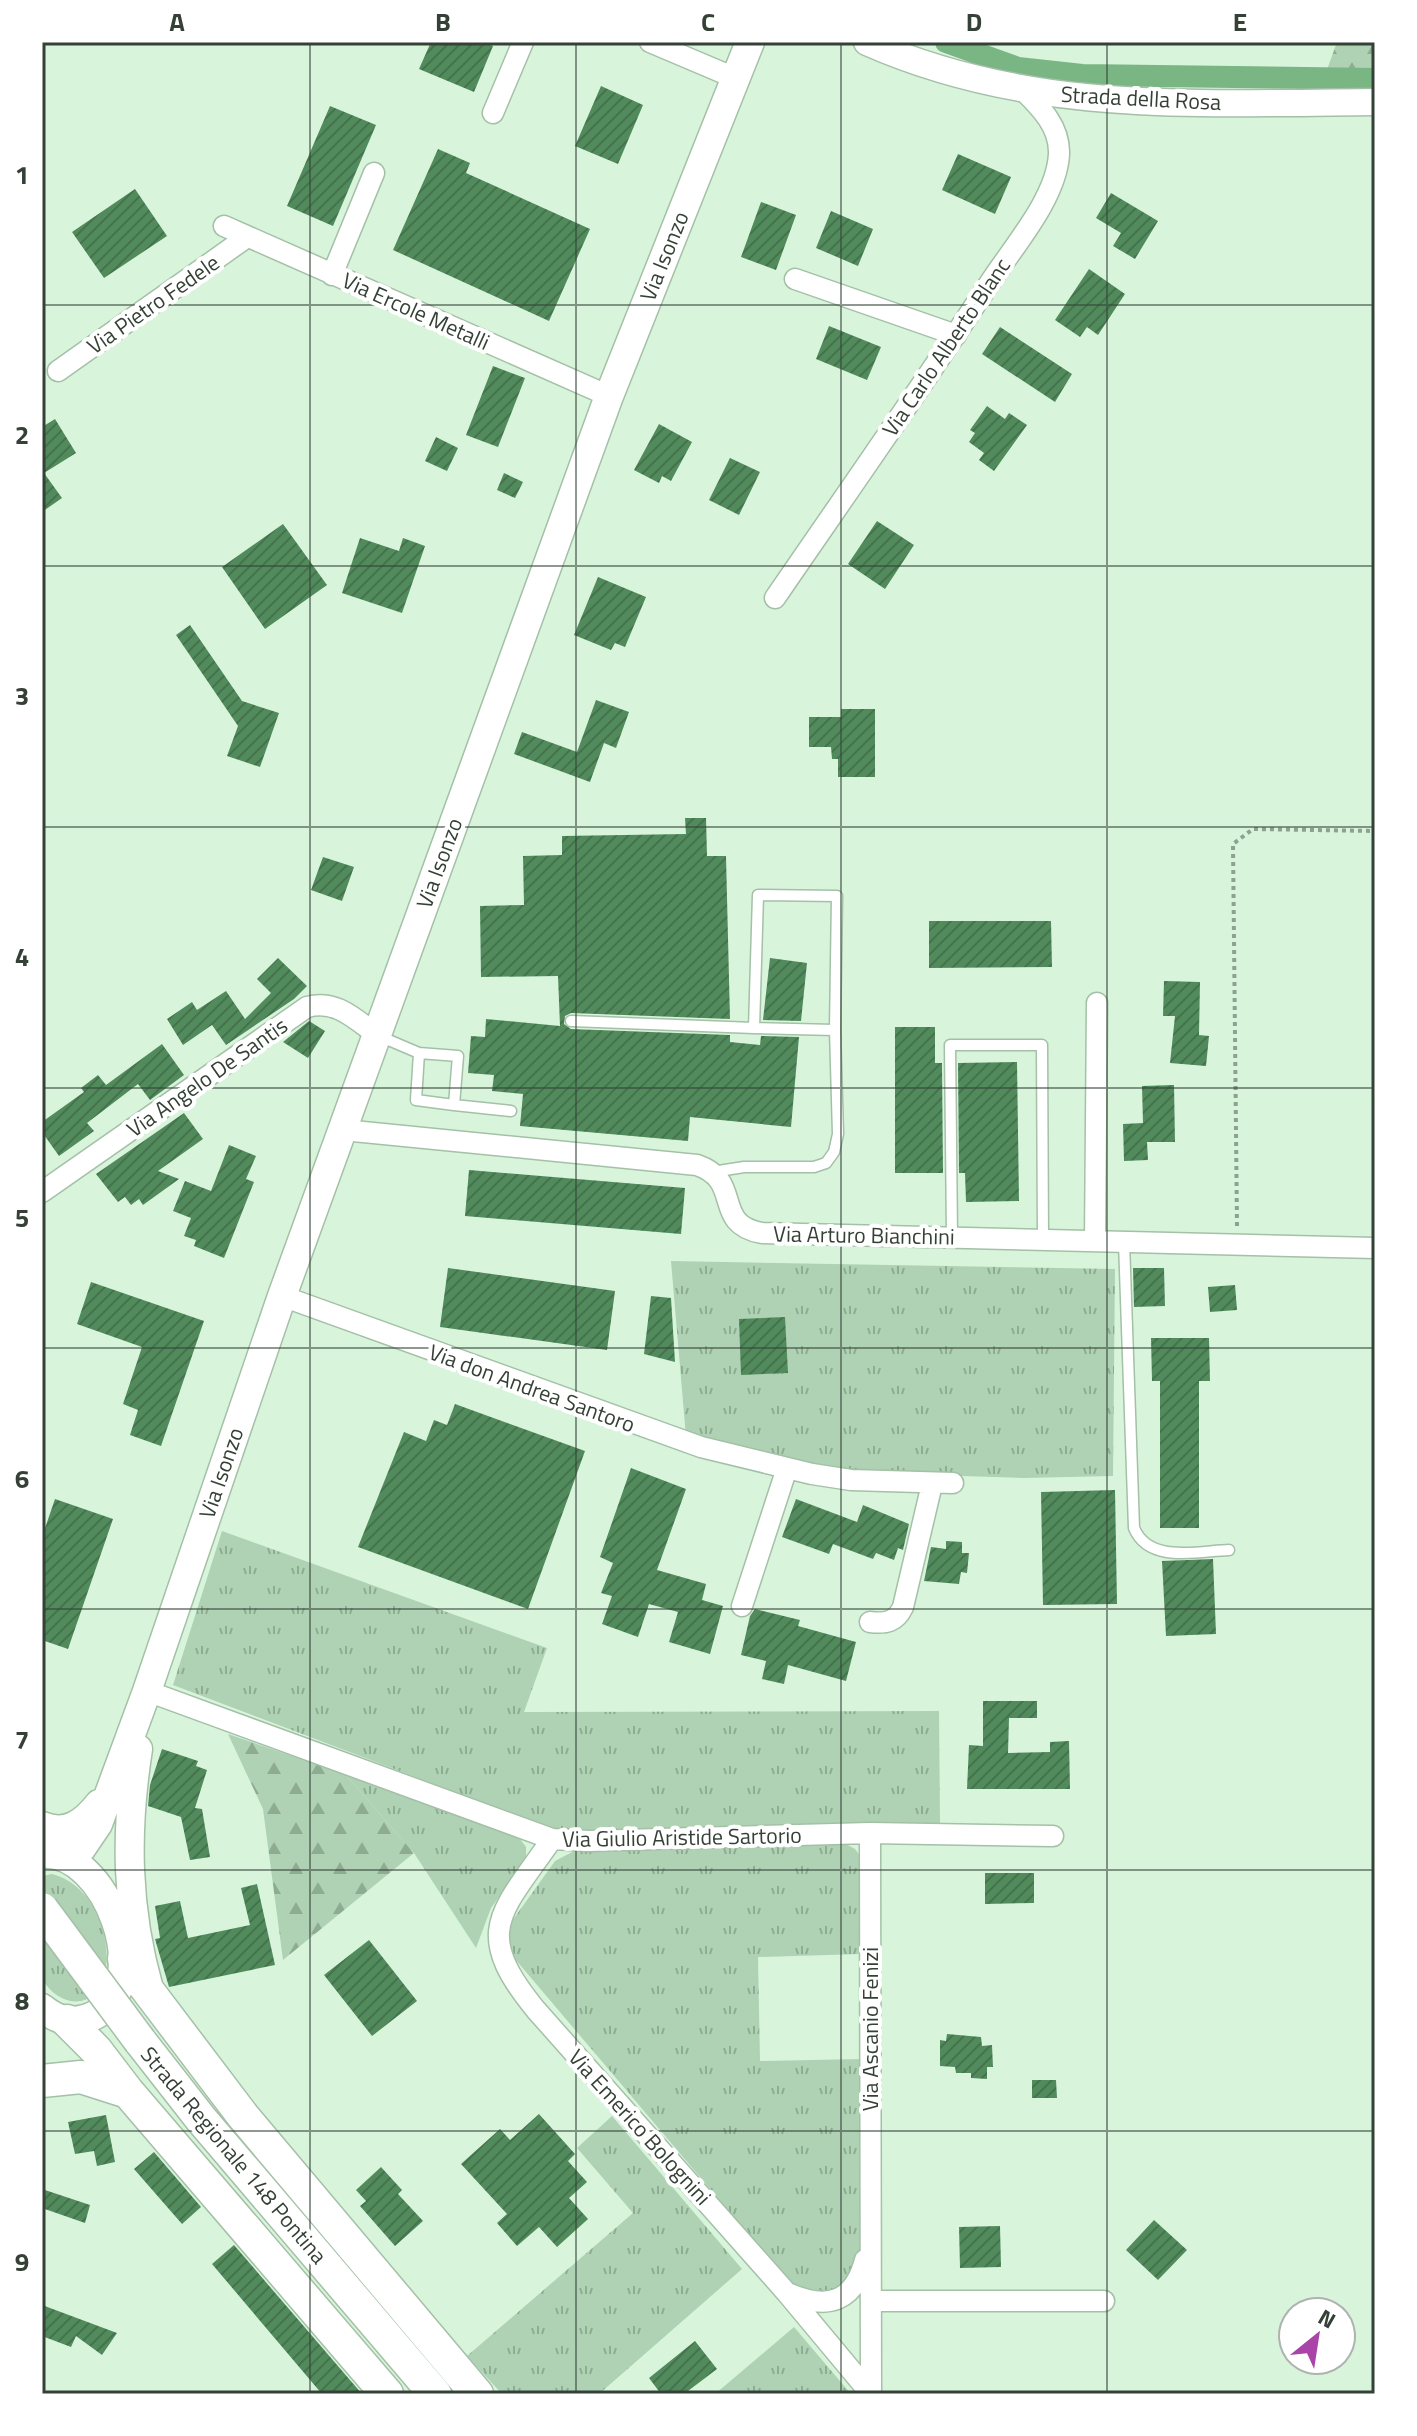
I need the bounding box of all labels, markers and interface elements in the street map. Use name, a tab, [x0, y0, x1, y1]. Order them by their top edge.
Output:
text: A	[169, 2, 185, 41]
text: B	[435, 2, 451, 41]
text: C	[701, 2, 715, 41]
text: D	[966, 2, 982, 41]
text: E	[1233, 2, 1247, 41]
street label: Strada della Rosa	[1060, 77, 1222, 119]
text: 1	[15, 155, 29, 194]
street label: Via Isonzo	[631, 206, 697, 306]
street label: Via Pietro Fedele	[80, 246, 226, 362]
street label: Via Carlo Alberto Blanc	[873, 251, 1019, 443]
street label: Via Ercole Metalli	[337, 263, 495, 359]
text: 2	[15, 415, 29, 454]
text: 3	[15, 676, 29, 715]
street label: Via Isonzo	[407, 813, 471, 913]
text: 4	[15, 937, 29, 976]
street label: Via Angelo De Santis	[119, 1009, 295, 1145]
text: 5	[15, 1198, 29, 1237]
street label: Via Arturo Bianchini	[773, 1216, 955, 1254]
street label: Via don Andrea Santoro	[424, 1335, 640, 1441]
street label: Via Isonzo	[190, 1423, 252, 1523]
text: 6	[15, 1459, 29, 1498]
text: 7	[15, 1720, 29, 1759]
street label: Via Giulio Aristide Sartorio	[562, 1818, 802, 1856]
street label: Via Ascanio Fenizi	[853, 1947, 887, 2111]
text: 8	[15, 1981, 29, 2020]
street label: Strada Regionale 148 Pontina	[133, 2039, 335, 2271]
street label: Via Emerico Bolognini	[560, 2041, 720, 2213]
text: 9	[15, 2242, 29, 2281]
north arrow	[1277, 2296, 1357, 2376]
text: N	[1312, 2300, 1342, 2337]

